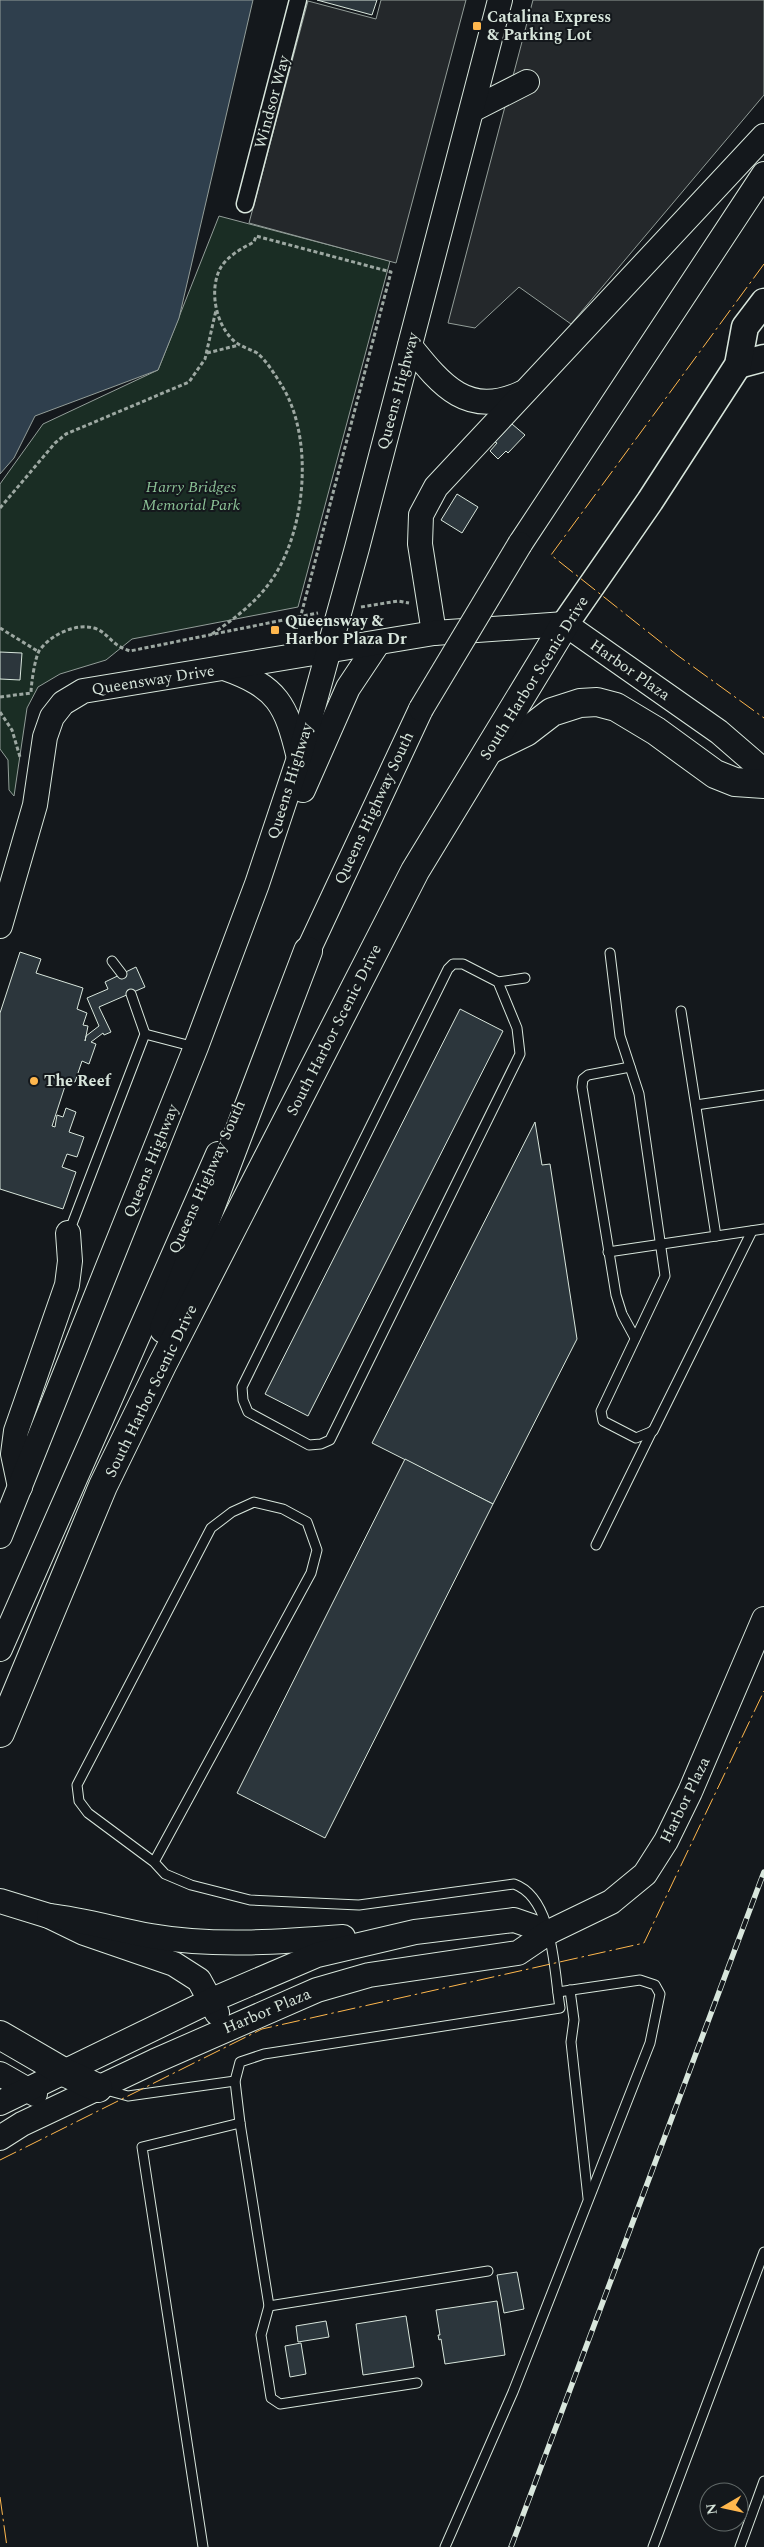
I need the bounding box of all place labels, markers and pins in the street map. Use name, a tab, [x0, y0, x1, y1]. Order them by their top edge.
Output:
place label: Catalina Express & Parking Lot	[487, 5, 611, 47]
marker: Catalina Express & Parking Lot	[471, 20, 483, 32]
place label: Queensway & Harbor Plaza Dr	[285, 609, 407, 651]
marker: Queensway & Harbor Plaza Dr	[269, 624, 281, 636]
place label: The Reef	[44, 1069, 112, 1093]
marker: The Reef	[28, 1075, 40, 1087]

